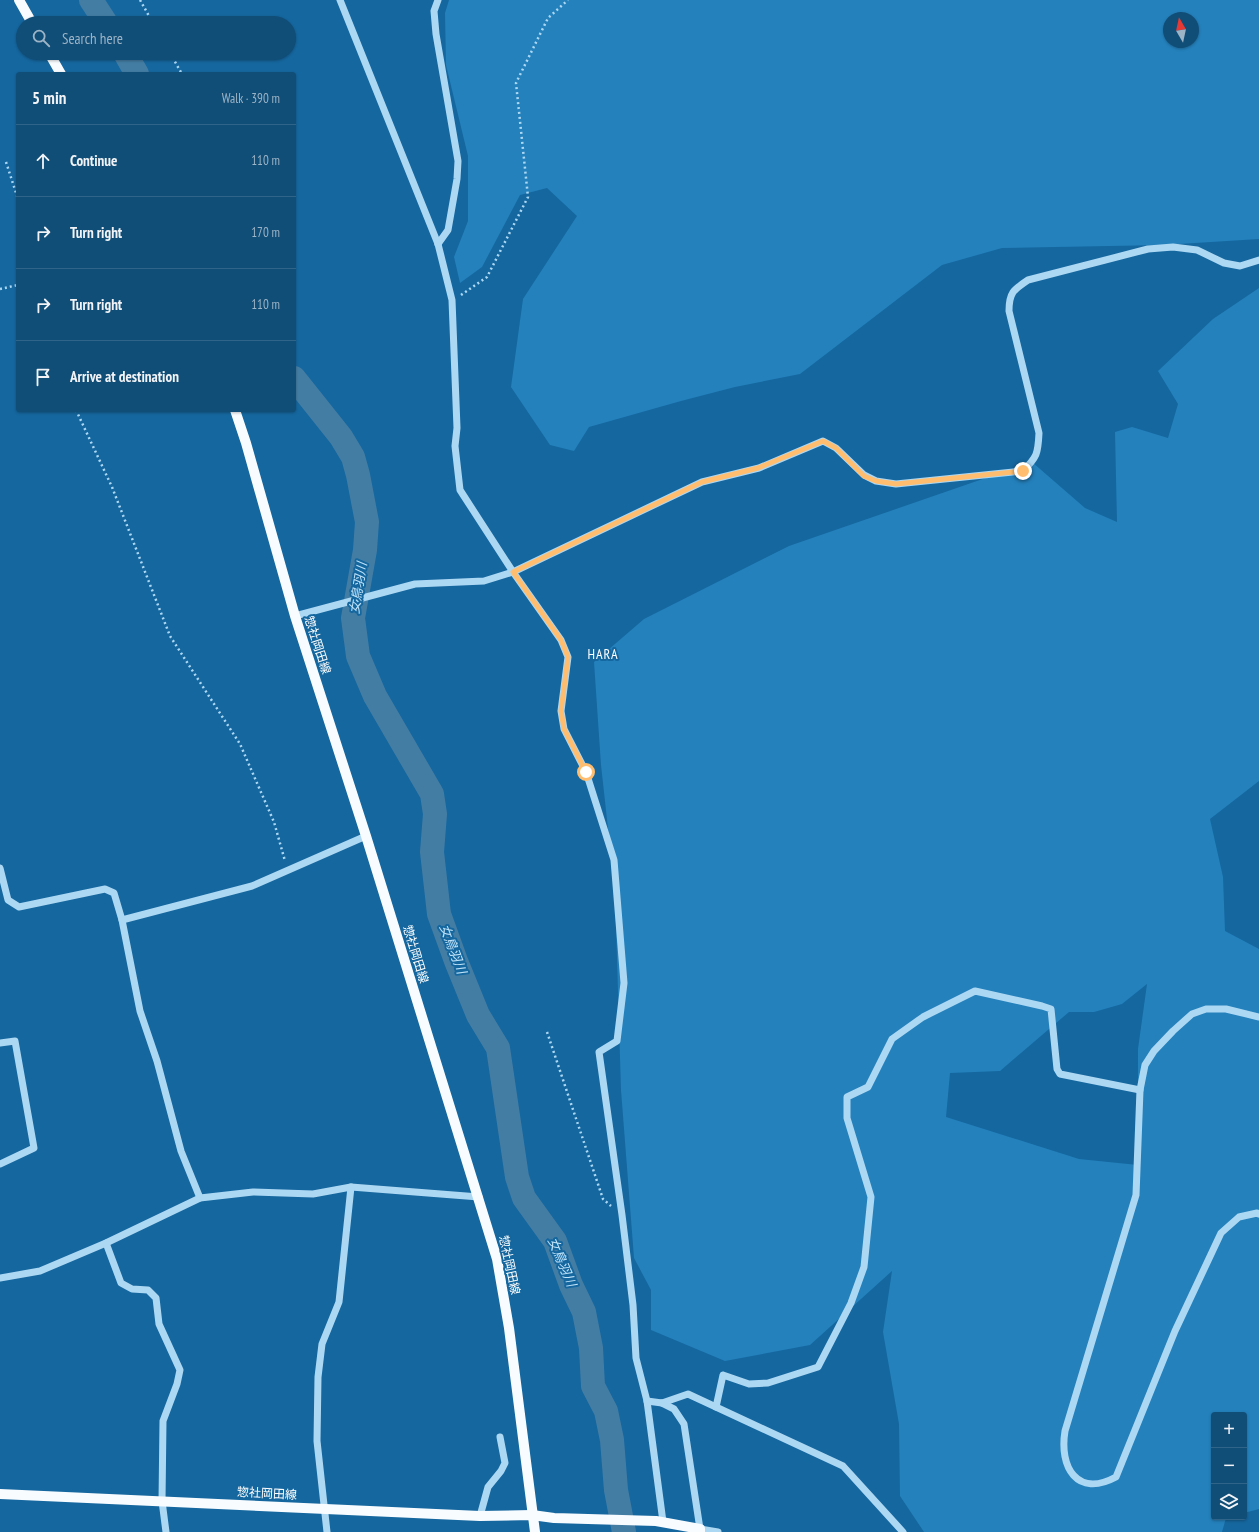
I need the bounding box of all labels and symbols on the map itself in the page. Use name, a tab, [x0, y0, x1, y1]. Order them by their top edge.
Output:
north arrow	[1163, 12, 1199, 48]
route end	[1014, 462, 1032, 480]
water label: 女鳥羽川	[346, 559, 371, 615]
street label: 惣社岡田線	[302, 614, 334, 676]
district label: HARA	[587, 645, 619, 663]
route start	[577, 763, 595, 781]
water label: 女鳥羽川	[436, 922, 471, 978]
street label: 惣社岡田線	[400, 923, 432, 985]
street label: 惣社岡田線	[496, 1234, 524, 1296]
water label: 女鳥羽川	[544, 1235, 581, 1291]
street label: 惣社岡田線	[237, 1484, 297, 1502]

